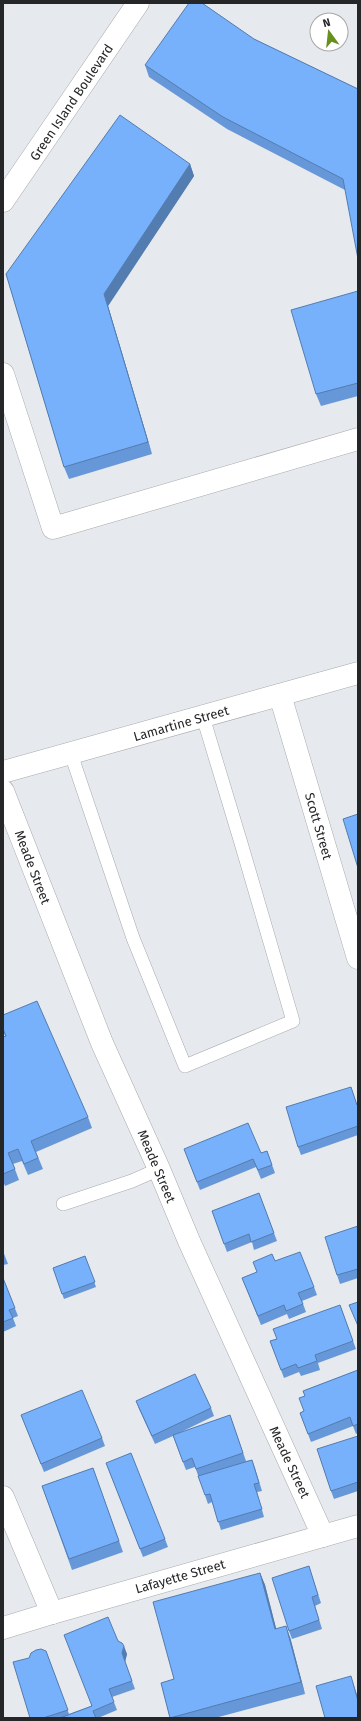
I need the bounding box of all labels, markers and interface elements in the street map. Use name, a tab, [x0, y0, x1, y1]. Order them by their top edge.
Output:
north arrow	[309, 12, 349, 52]
text: N	[321, 16, 332, 30]
street label: Green Island Boulevard	[27, 41, 116, 163]
street label: Lamartine Street	[132, 703, 231, 744]
street label: Scott Street	[302, 791, 335, 862]
street label: Meade Street	[12, 828, 54, 906]
street label: Meade Street	[134, 1127, 179, 1205]
street label: Meade Street	[266, 1424, 313, 1501]
street label: Lafayette Street	[133, 1556, 227, 1596]

